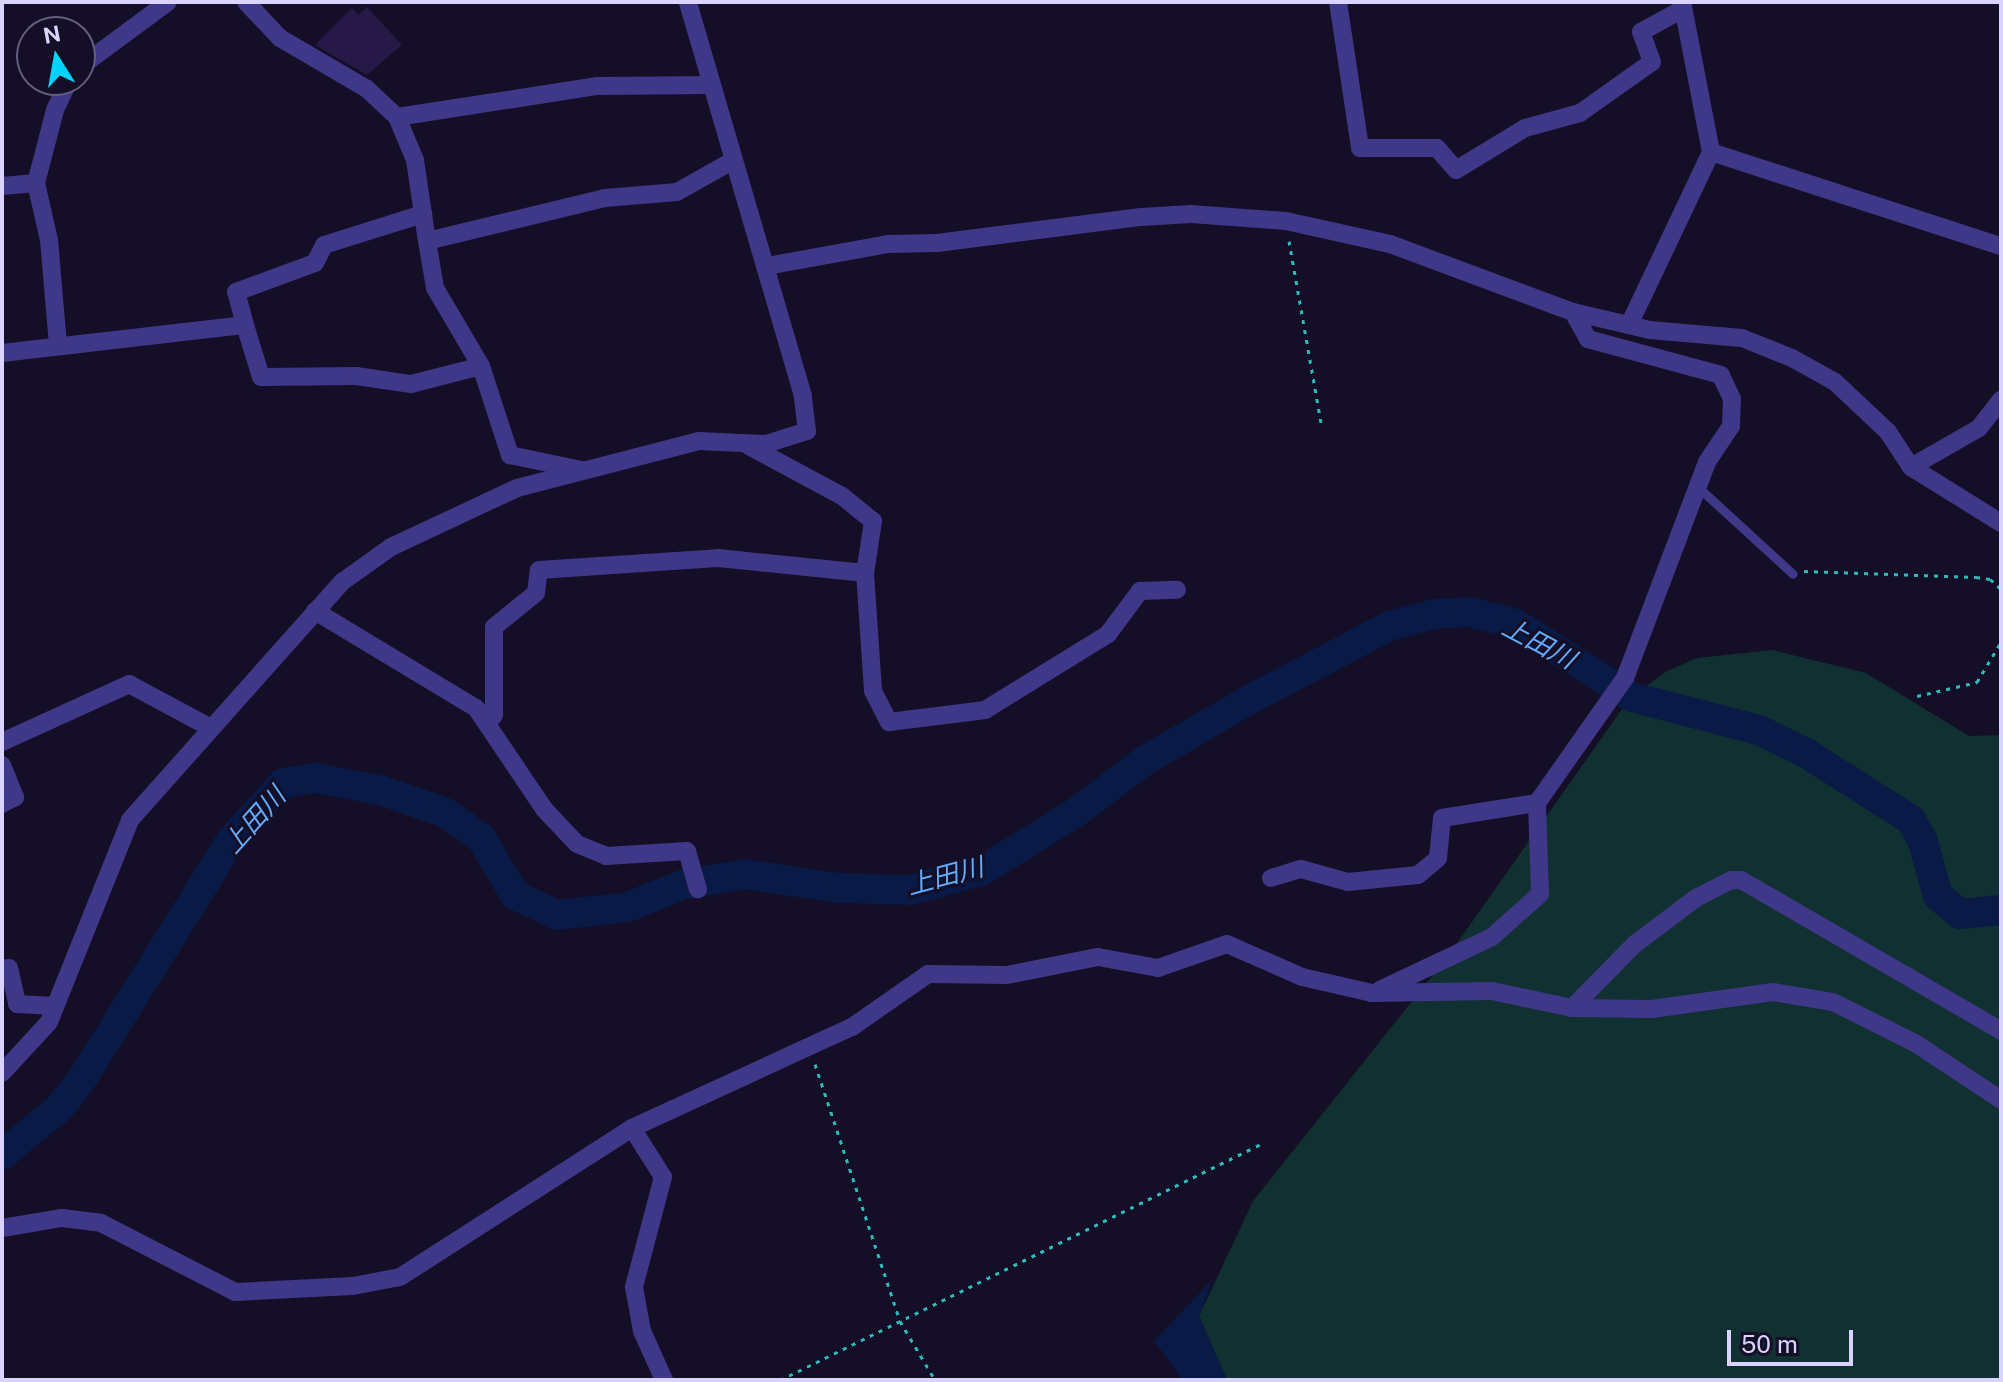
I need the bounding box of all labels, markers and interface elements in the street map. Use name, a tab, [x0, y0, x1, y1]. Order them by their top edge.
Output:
north arrow	[16, 16, 96, 96]
text: N	[41, 20, 63, 49]
water label: 上田川	[1497, 611, 1581, 675]
water label: 上田川	[216, 781, 292, 859]
water label: 上田川	[903, 851, 987, 901]
scale bar	[1731, 1314, 1857, 1364]
text: 50 m	[1741, 1330, 1798, 1358]

